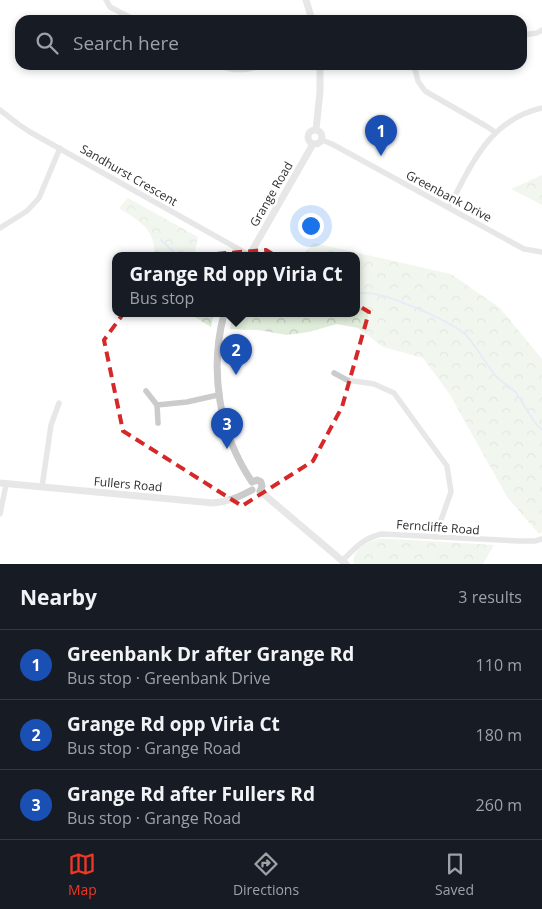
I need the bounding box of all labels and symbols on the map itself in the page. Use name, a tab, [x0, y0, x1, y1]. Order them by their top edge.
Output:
pin: 1	[365, 115, 397, 156]
street label: Sandhurst Crescent	[77, 140, 181, 210]
street label: Grange Road	[245, 158, 297, 230]
street label: Greenbank Drive	[403, 166, 495, 226]
your location	[298, 213, 324, 239]
pin: 2	[220, 334, 252, 375]
pin: 3	[211, 408, 243, 449]
street label: Fullers Road	[93, 473, 163, 495]
street label: Ferncliffe Road	[396, 516, 480, 538]

